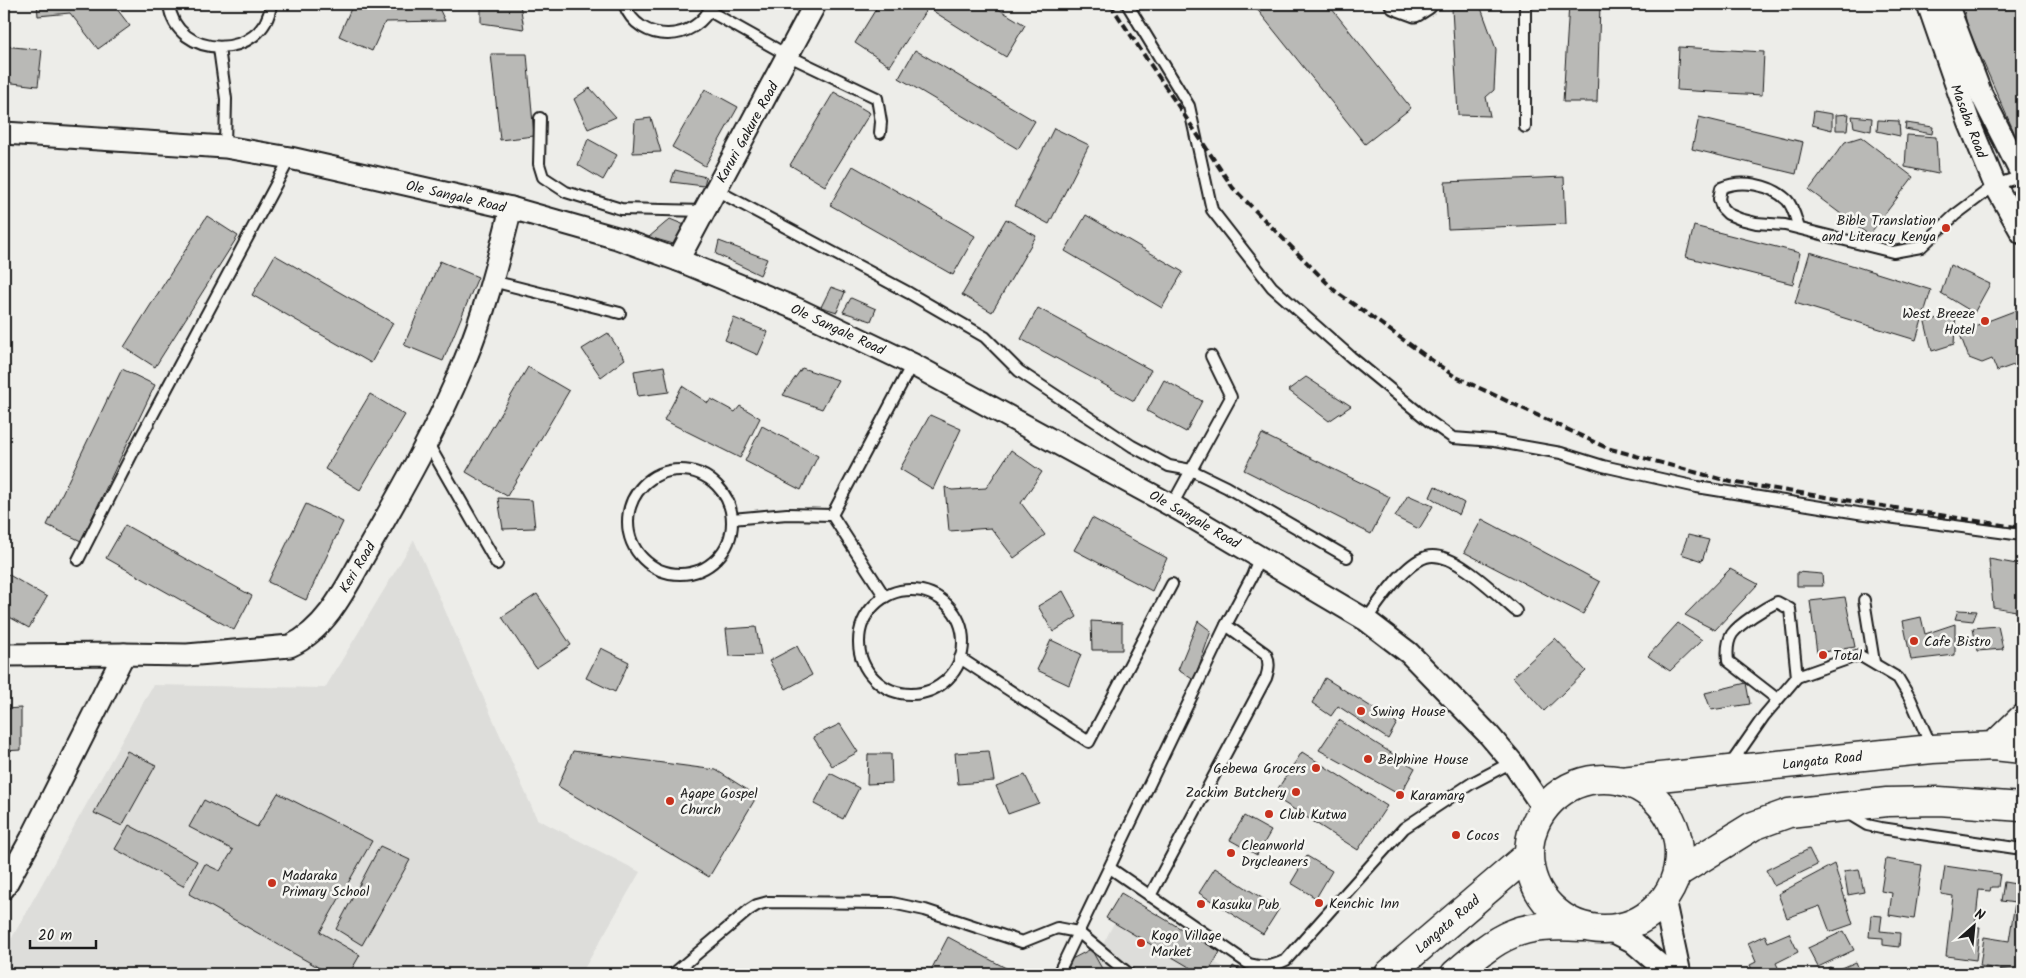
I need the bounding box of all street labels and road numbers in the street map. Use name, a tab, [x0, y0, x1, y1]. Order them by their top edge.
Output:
street label: Karuri Gakure Road	[711, 77, 785, 187]
street label: Masaba Road	[1944, 81, 1993, 163]
street label: Ole Sangale Road	[404, 175, 509, 219]
street label: Ole Sangale Road	[787, 298, 889, 362]
street label: Ole Sangale Road	[1145, 485, 1245, 555]
street label: Keri Road	[334, 537, 382, 597]
street label: Langata Road	[1781, 746, 1864, 776]
street label: Langata Road	[1410, 889, 1486, 959]

